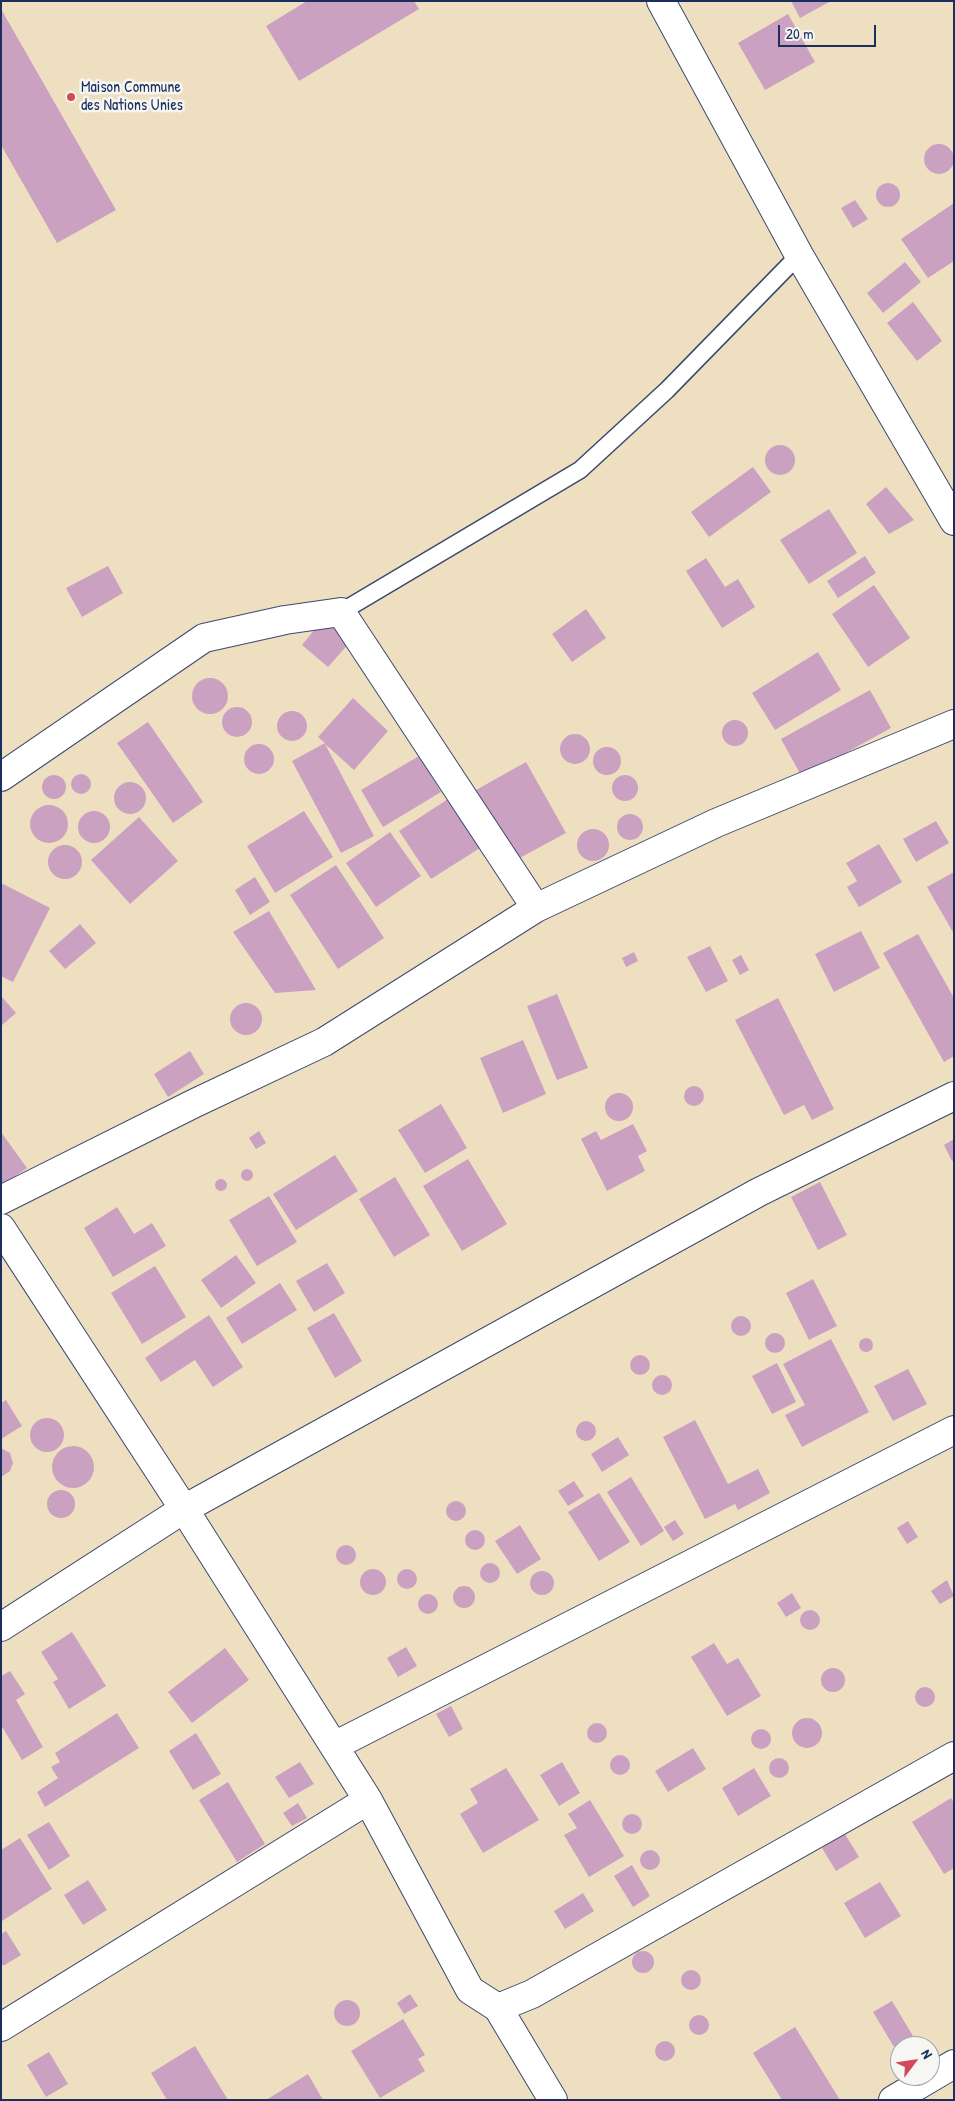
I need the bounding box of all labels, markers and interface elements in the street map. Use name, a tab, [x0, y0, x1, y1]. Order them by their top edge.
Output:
scale bar	[780, 15, 878, 47]
text: 20 m	[786, 23, 813, 44]
place label: Maison Commune des Nations Unies	[81, 78, 183, 116]
marker: Maison Commune des Nations Unies	[65, 91, 77, 103]
north arrow	[890, 2036, 940, 2086]
text: N	[917, 2045, 937, 2062]

